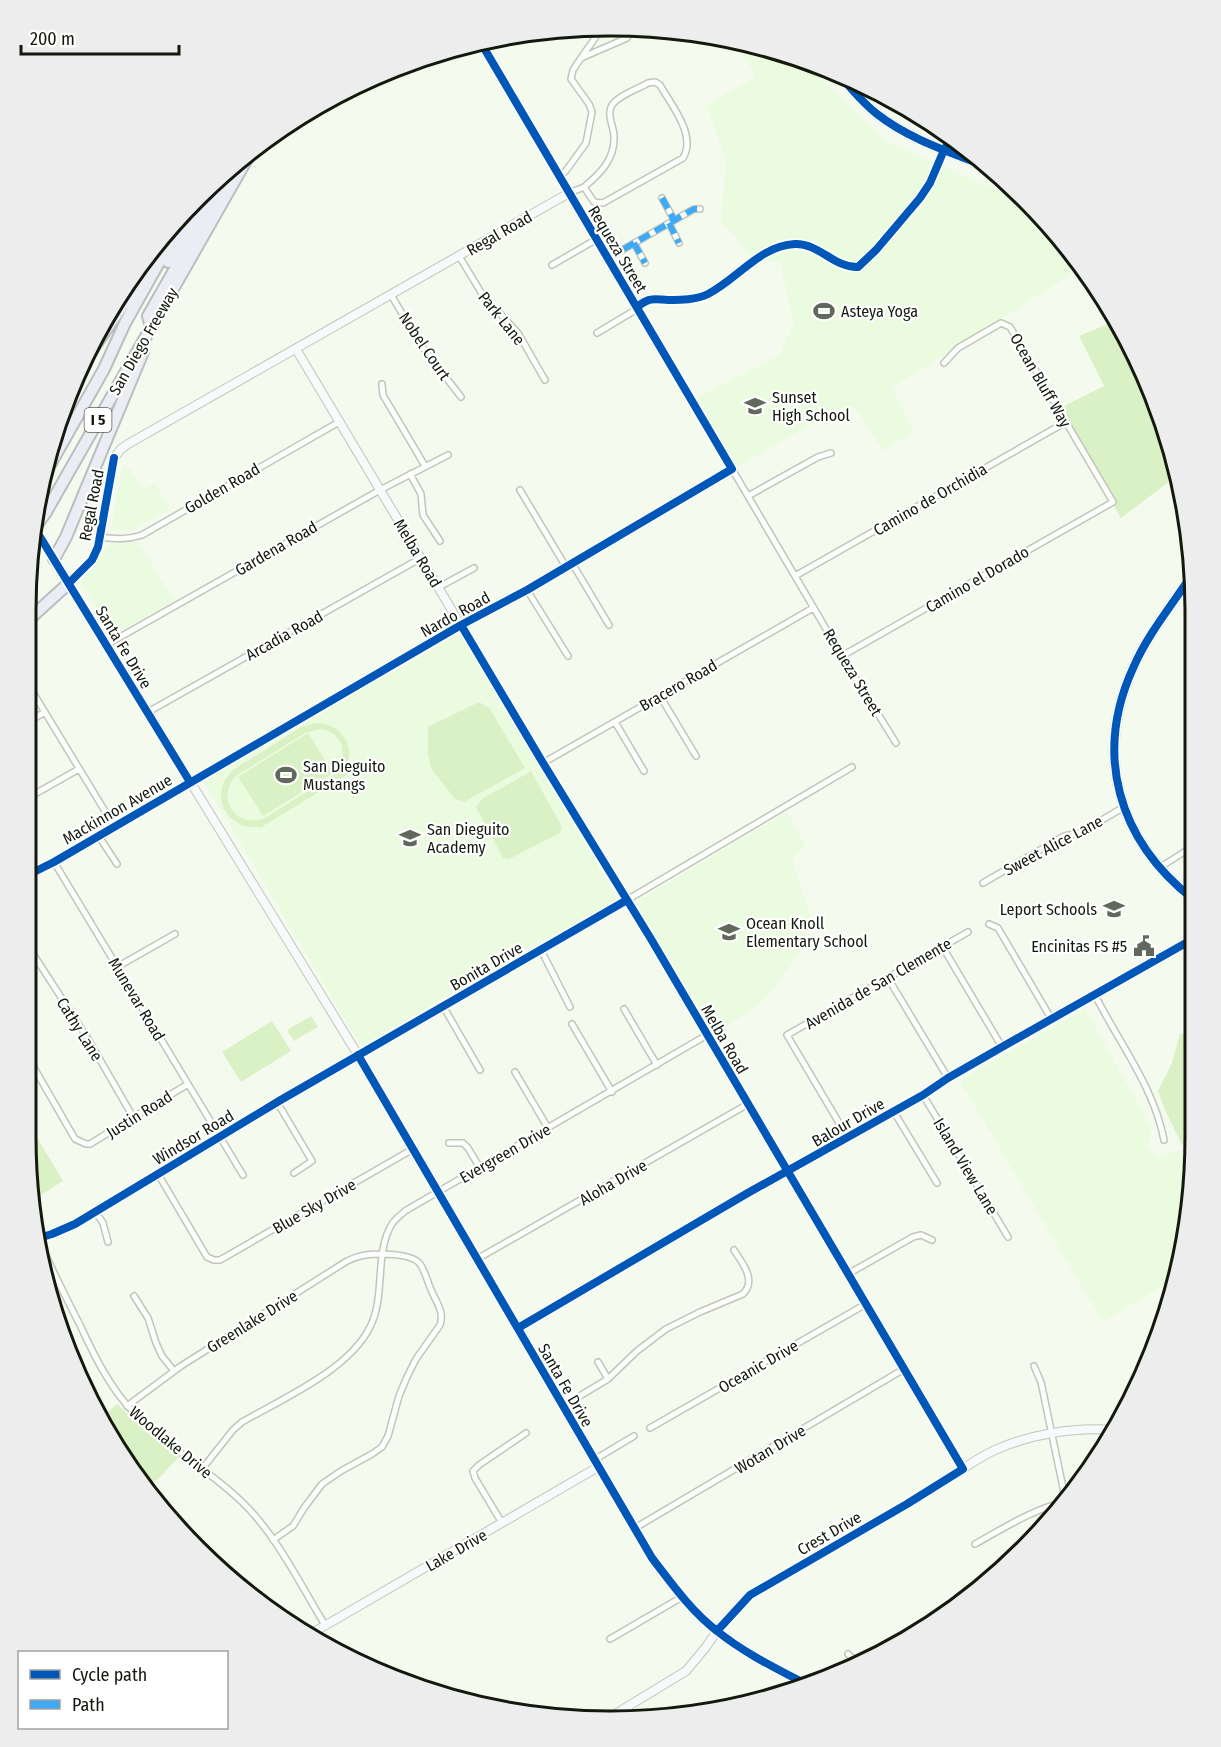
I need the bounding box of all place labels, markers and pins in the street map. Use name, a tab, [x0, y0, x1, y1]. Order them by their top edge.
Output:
sports icon: Asteya Yoga	[812, 299, 836, 323]
place label: Asteya Yoga	[841, 302, 918, 321]
place label: Sunset High School	[772, 388, 850, 425]
school or university icon: Sunset High School	[743, 394, 767, 418]
place label: San Dieguito Mustangs	[303, 757, 385, 794]
sports icon: San Dieguito Mustangs	[274, 763, 298, 787]
place label: San Dieguito Academy	[427, 820, 509, 857]
school or university icon: San Dieguito Academy	[398, 826, 422, 850]
school or university icon: Leport Schools	[1102, 897, 1126, 921]
place label: Leport Schools	[1000, 900, 1097, 919]
place label: Ocean Knoll Elementary School	[746, 914, 868, 951]
school or university icon: Ocean Knoll Elementary School	[717, 920, 741, 944]
public building icon: Encinitas FS #5	[1132, 934, 1156, 958]
place label: Encinitas FS #5	[1031, 937, 1127, 956]

